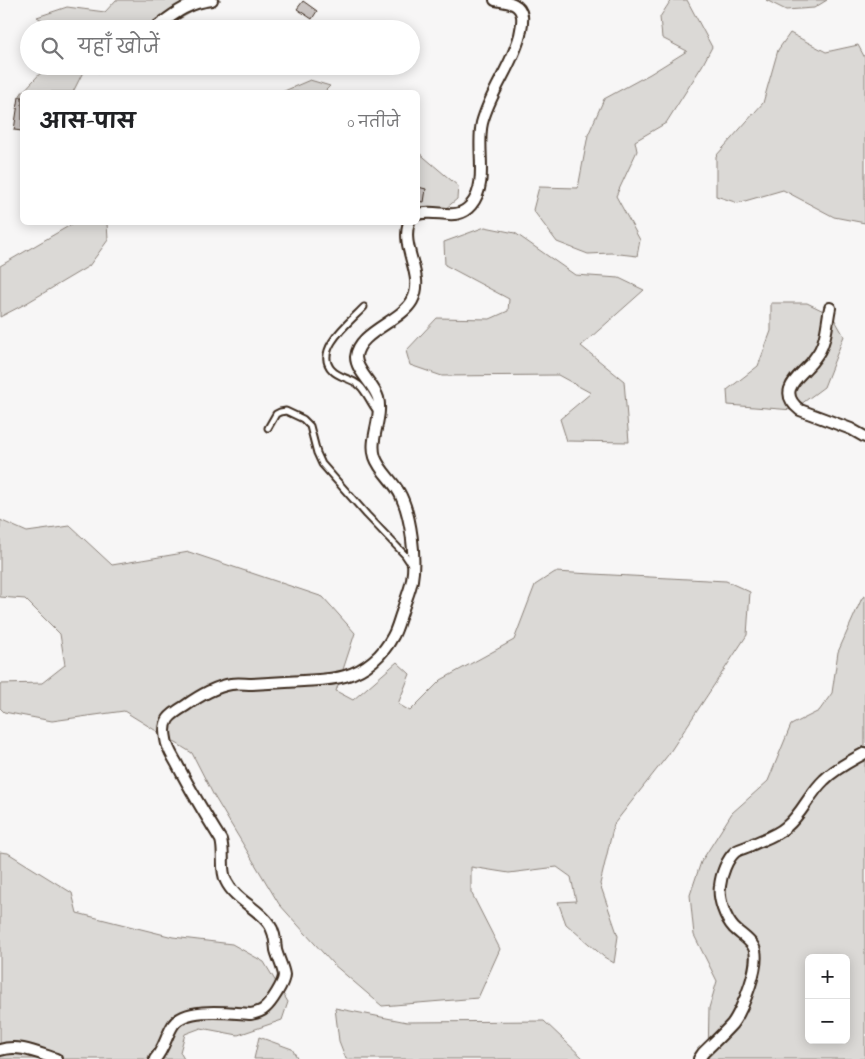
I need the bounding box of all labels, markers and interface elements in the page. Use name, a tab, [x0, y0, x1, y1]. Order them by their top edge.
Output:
search box	[20, 20, 420, 75]
icon: search	[38, 34, 66, 62]
text: यहाँ खोजें	[78, 35, 160, 62]
text: आस-पास	[40, 108, 135, 138]
text: 0 नतीजे	[348, 111, 400, 135]
map controls	[805, 954, 850, 1044]
button: +	[805, 954, 850, 999]
button: −	[805, 999, 850, 1044]

